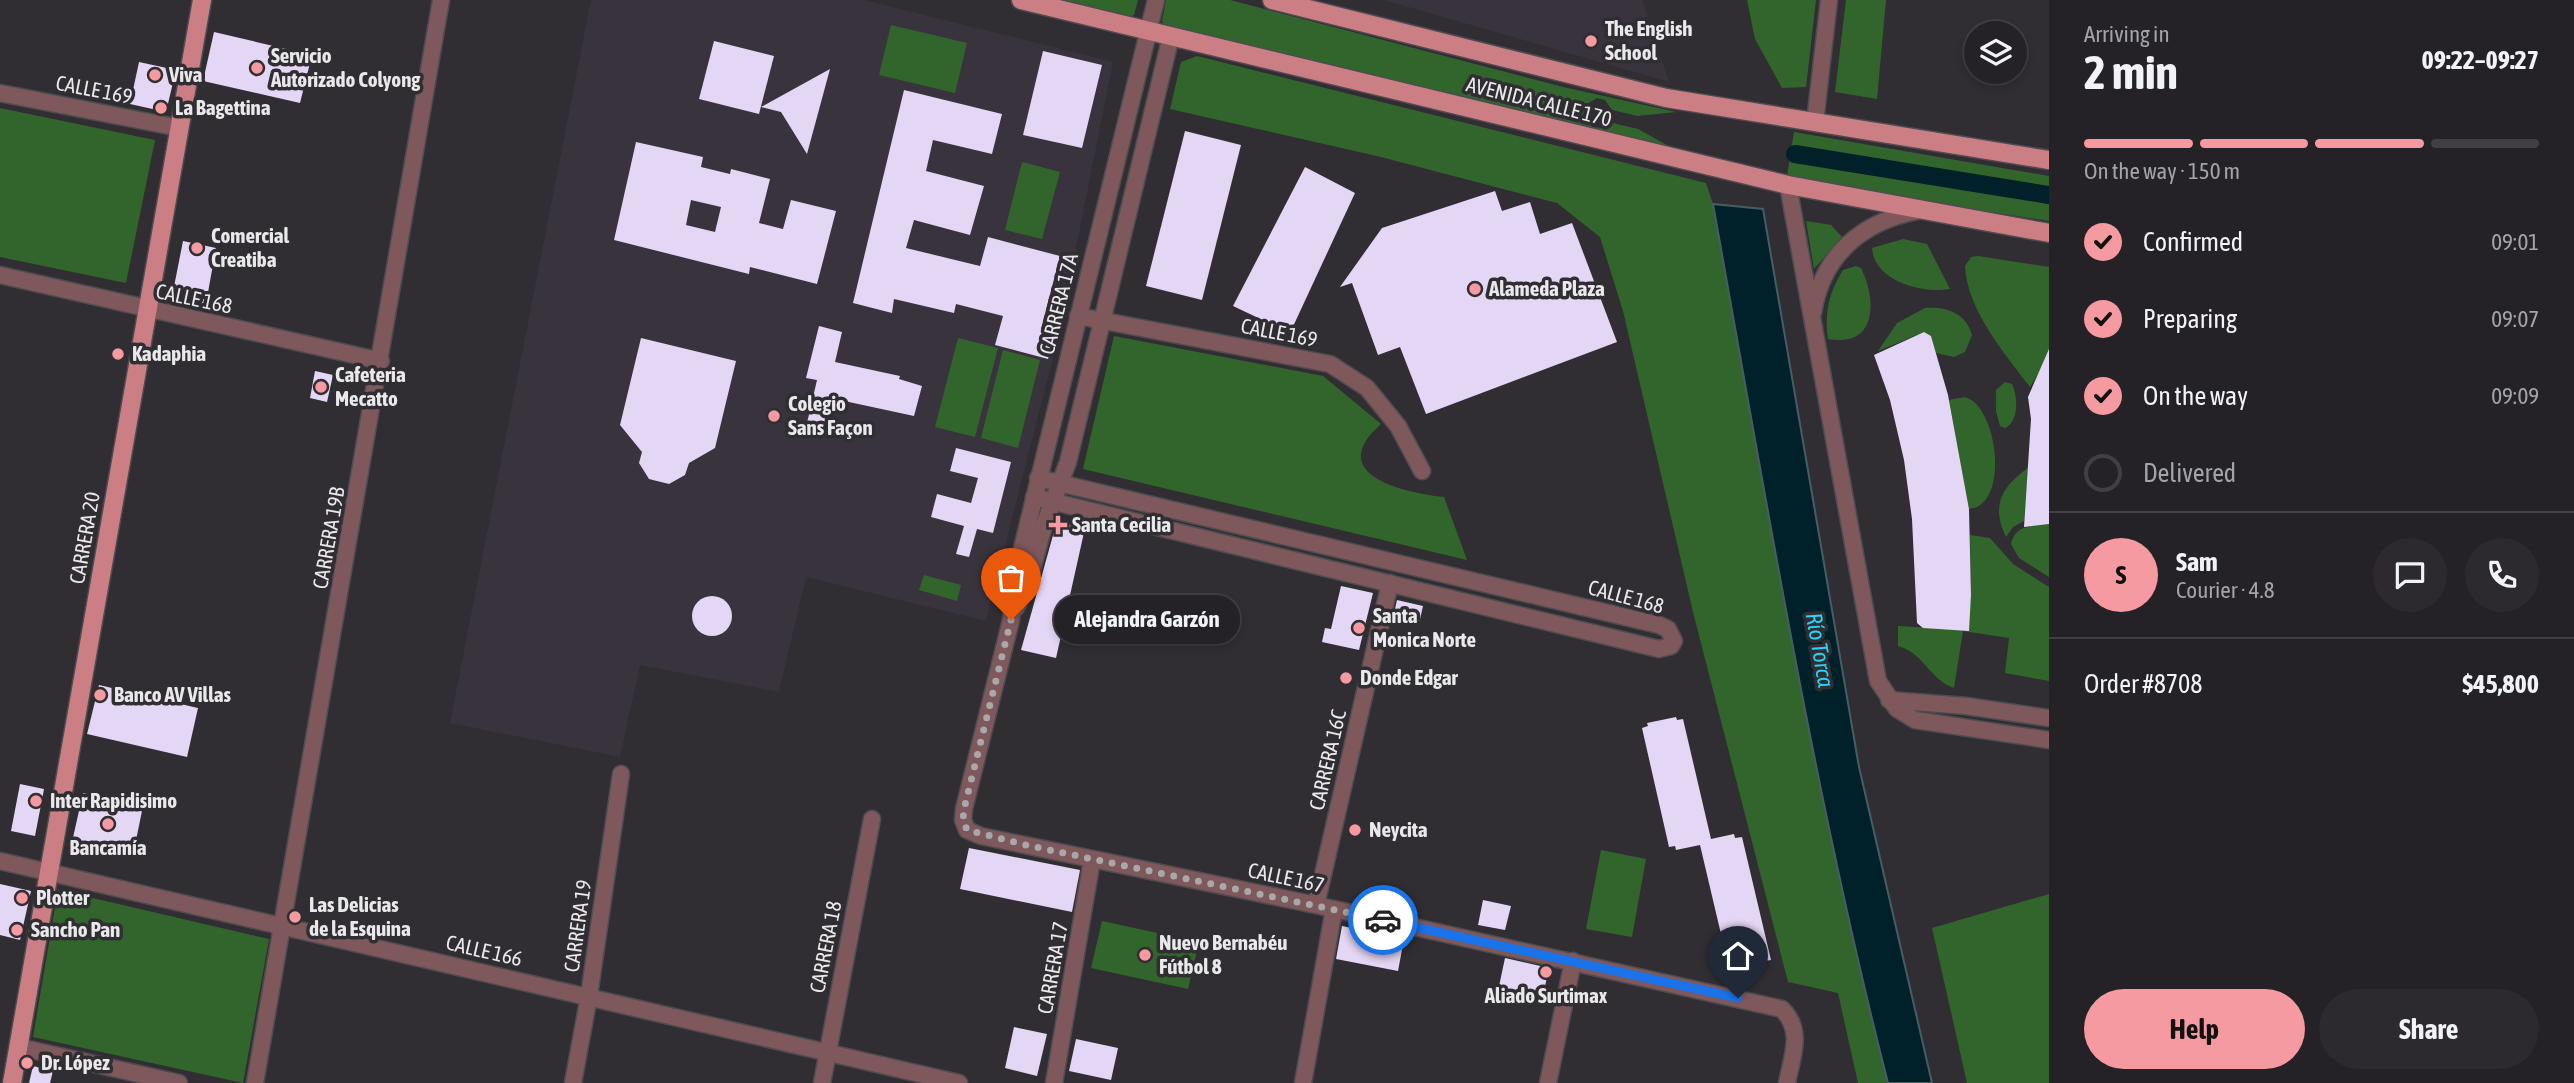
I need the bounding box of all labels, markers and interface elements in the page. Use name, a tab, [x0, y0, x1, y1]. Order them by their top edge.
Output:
place label: The English School	[1605, 16, 1693, 64]
map controls	[1964, 21, 2027, 84]
button: layers	[1964, 21, 2027, 84]
text: Arriving in	[2084, 21, 2170, 47]
marker: The English School	[1583, 33, 1599, 49]
place label: Servicio Autorizado Colyong	[270, 43, 421, 91]
text: 09:22–09:27	[2422, 45, 2539, 75]
text: 2 min	[2084, 46, 2178, 99]
marker: Servicio Autorizado Colyong	[249, 60, 265, 76]
place label: Viva	[168, 62, 203, 86]
marker: Viva	[147, 67, 163, 83]
street label: CALLE 169	[54, 70, 134, 108]
street label: AVENIDA CALLE 170	[1464, 71, 1615, 131]
place label: La Bagettina	[175, 95, 271, 119]
marker: La Bagettina	[153, 100, 169, 116]
text: On the way · 150 m	[2084, 158, 2240, 184]
place label: Comercial Creatiba	[211, 223, 290, 271]
icon: check	[2084, 223, 2122, 261]
text: Confirmed	[2143, 227, 2243, 257]
text: 09:01	[2491, 229, 2539, 255]
marker: Comercial Creatiba	[189, 240, 205, 256]
street label: CARRERA 17A	[1034, 250, 1082, 357]
place label: Alameda Plaza	[1488, 276, 1605, 300]
street label: CALLE 168	[154, 278, 235, 318]
marker: Alameda Plaza	[1467, 281, 1483, 297]
icon: check	[2084, 300, 2122, 338]
text: Preparing	[2143, 304, 2237, 334]
text: 09:07	[2491, 306, 2539, 332]
street label: CALLE 169	[1239, 313, 1319, 351]
place label: Kadaphia	[132, 341, 206, 365]
marker: Kadaphia	[110, 346, 126, 362]
place label: Cafeteria Mecatto	[335, 362, 406, 410]
icon: check	[2084, 377, 2122, 415]
marker: Cafeteria Mecatto	[313, 379, 329, 395]
text: On the way	[2143, 381, 2248, 411]
text: 09:09	[2491, 383, 2539, 409]
place label: Colegio Sans Façon	[788, 391, 873, 439]
marker: Colegio Sans Façon	[766, 408, 782, 424]
text: Delivered	[2143, 458, 2236, 488]
street label: CARRERA 19B	[307, 485, 349, 591]
street label: CARRERA 20	[64, 490, 104, 586]
place label: Santa Cecilia	[1072, 512, 1171, 536]
marker: Santa Cecilia	[1050, 517, 1066, 533]
button: chat	[2373, 538, 2447, 612]
button: phone	[2465, 538, 2539, 612]
text: Sam	[2176, 547, 2218, 577]
pin	[981, 548, 1041, 620]
icon: bag	[992, 559, 1030, 597]
text: S	[2116, 560, 2126, 590]
street label: CALLE 168	[1586, 574, 1667, 618]
text: Courier · 4.8	[2176, 577, 2275, 603]
callout: Alejandra Garzón	[1053, 596, 1238, 644]
place label: Santa Monica Norte	[1373, 603, 1476, 651]
text: Alejandra Garzón	[1074, 606, 1220, 632]
water label: Río Torca	[1801, 611, 1839, 690]
marker: Santa Monica Norte	[1351, 620, 1367, 636]
place label: Donde Edgar	[1360, 665, 1458, 689]
text: Order #8708	[2084, 669, 2203, 699]
text: $45,800	[2462, 669, 2539, 699]
marker: Donde Edgar	[1338, 670, 1354, 686]
place label: Banco AV Villas	[114, 682, 231, 706]
marker: Banco AV Villas	[92, 687, 108, 703]
street label: CARRERA 16C	[1304, 707, 1350, 812]
place label: Inter Rapidisimo	[50, 788, 177, 812]
marker: Inter Rapidisimo	[28, 793, 44, 809]
marker: Bancamía	[100, 816, 116, 832]
place label: Neycita	[1369, 817, 1428, 841]
marker: Neycita	[1347, 822, 1363, 838]
place label: Bancamía	[69, 835, 147, 859]
street label: CALLE 167	[1246, 857, 1327, 897]
street label: CARRERA 19	[559, 878, 595, 974]
place label: Plotter	[36, 885, 90, 909]
courier	[1348, 885, 1418, 955]
marker: Plotter	[14, 890, 30, 906]
place label: Las Delicias de la Esquina	[309, 892, 411, 940]
street label: CARRERA 18	[804, 899, 846, 995]
icon: car	[1364, 901, 1402, 939]
marker: Las Delicias de la Esquina	[287, 909, 303, 925]
place label: Sancho Pan	[31, 917, 120, 941]
street label: CARRERA 17	[1032, 920, 1072, 1016]
marker: Sancho Pan	[9, 922, 25, 938]
pin	[1708, 926, 1768, 998]
street label: CALLE 166	[444, 930, 525, 970]
place label: Nuevo Bernabéu Fútbol 8	[1159, 930, 1287, 978]
icon: home	[1719, 937, 1757, 975]
marker: Nuevo Bernabéu Fútbol 8	[1137, 947, 1153, 963]
marker: Aliado Surtimax	[1538, 964, 1554, 980]
place label: Aliado Surtimax	[1484, 983, 1608, 1007]
button: Help	[2084, 989, 2305, 1069]
button: Share	[2319, 989, 2539, 1069]
place label: Dr. López	[41, 1050, 110, 1074]
marker: Dr. López	[19, 1055, 35, 1071]

